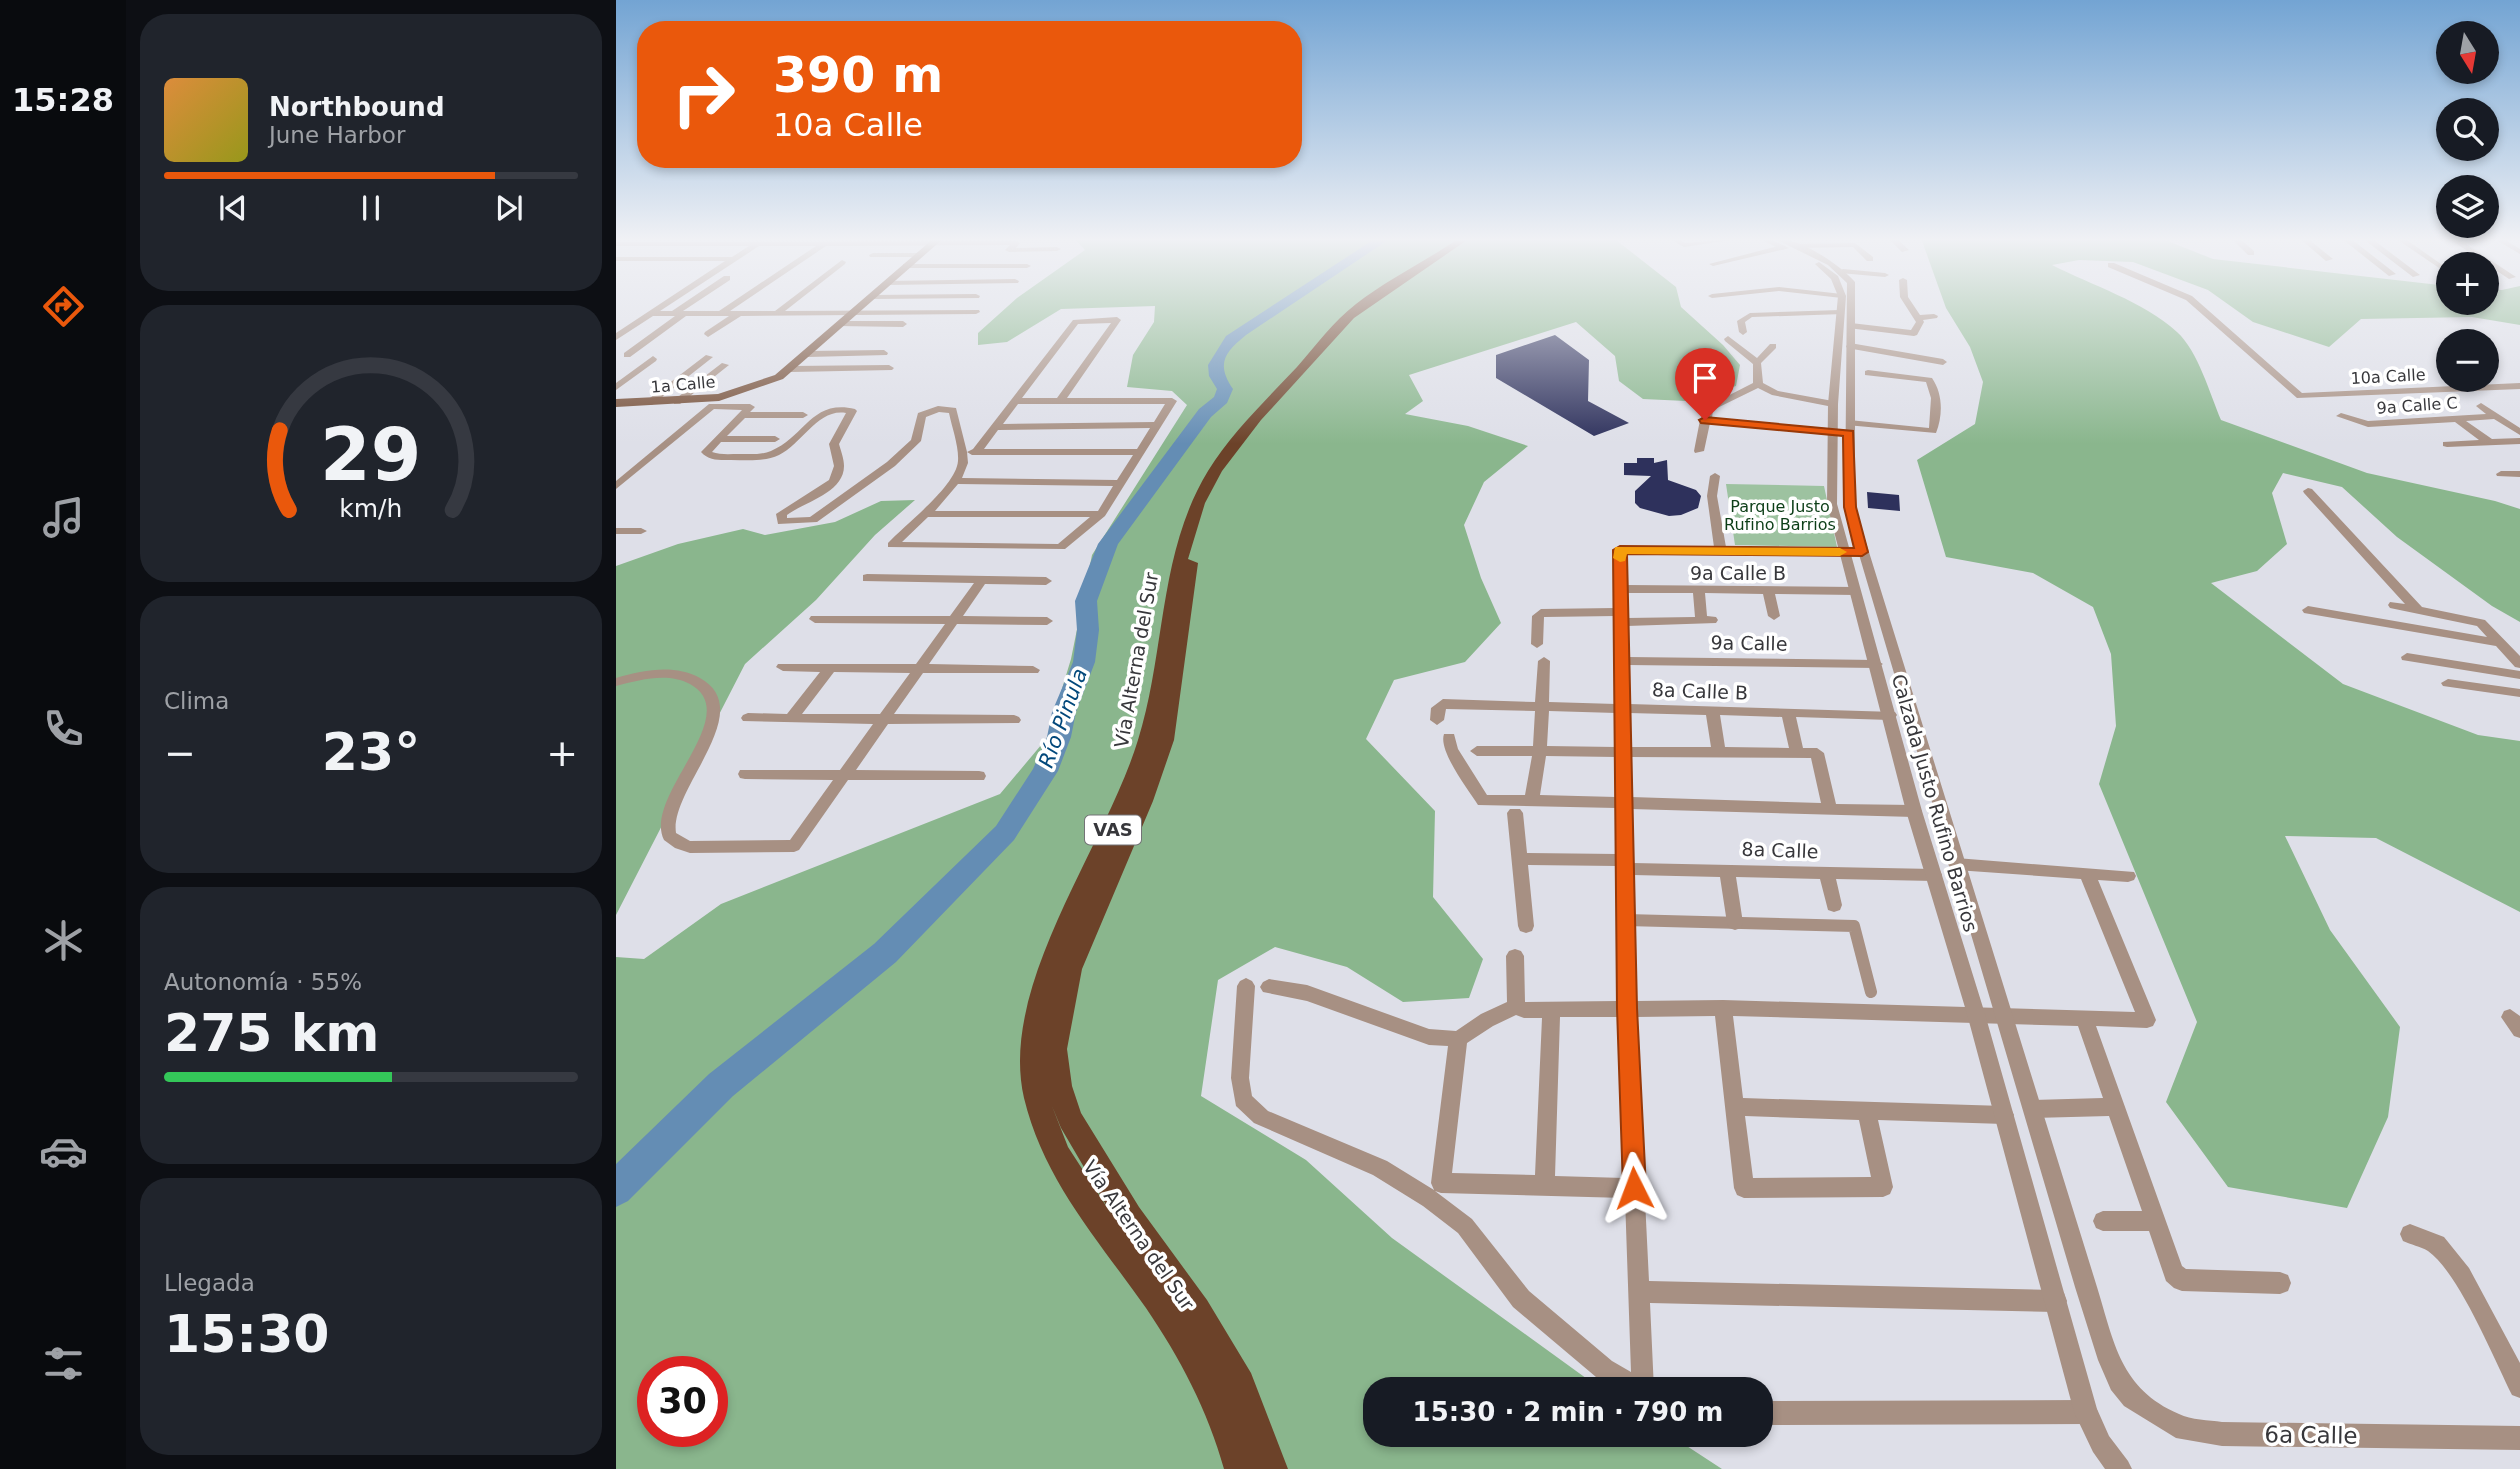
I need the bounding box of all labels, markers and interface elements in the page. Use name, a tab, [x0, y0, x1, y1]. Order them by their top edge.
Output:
north arrow	[2436, 21, 2499, 84]
map controls	[2436, 21, 2499, 392]
text: 390 m	[773, 47, 943, 104]
icon: right	[658, 49, 749, 140]
text: 15:28	[12, 81, 114, 119]
text: Northbound	[269, 92, 445, 122]
button: search	[2436, 98, 2499, 161]
text: 10a Calle	[773, 106, 923, 144]
text: June Harbor	[269, 122, 405, 148]
button: layers	[2436, 175, 2499, 238]
icon: previous	[214, 189, 252, 227]
icon: pause	[352, 189, 390, 227]
icon: next	[490, 189, 528, 227]
button: +	[2436, 252, 2499, 315]
icon: directions	[39, 282, 88, 331]
button: −	[2436, 329, 2499, 392]
pin	[1675, 348, 1735, 420]
icon: arrive	[1686, 359, 1724, 397]
street label: 10a Calle	[2350, 365, 2426, 388]
street label: 1a Calle	[650, 372, 716, 397]
street label: 9a Calle C	[2376, 393, 2458, 418]
text: 29	[320, 412, 422, 497]
icon: music	[39, 493, 88, 542]
text: km/h	[339, 493, 403, 522]
park label: Parque Justo Rufino Barrios	[1724, 497, 1836, 534]
street label: 9a Calle B	[1690, 562, 1786, 584]
street label: Vía Alterna del Sur	[1110, 570, 1162, 749]
street label: 9a Calle	[1710, 631, 1788, 655]
water label: Río Pinula	[1034, 665, 1092, 771]
street label: Calzada Justo Rufino Barrios	[1888, 672, 1982, 934]
street label: 8a Calle B	[1652, 678, 1748, 704]
text: Clima	[164, 688, 229, 714]
icon: phone	[39, 704, 88, 753]
text: 23°	[322, 722, 420, 782]
text: −	[164, 731, 196, 775]
text: +	[546, 731, 578, 775]
road number: VAS	[1085, 816, 1141, 844]
street label: 8a Calle	[1741, 838, 1819, 862]
icon: climate	[39, 916, 88, 965]
text: Autonomía · 55%	[164, 969, 362, 995]
text: 275 km	[164, 1003, 379, 1063]
icon: car	[39, 1127, 88, 1176]
position arrow	[1597, 1151, 1671, 1225]
street label: Vía Alterna del Sur	[1079, 1156, 1199, 1314]
text: Llegada	[164, 1270, 255, 1296]
text: 15:30	[164, 1304, 330, 1364]
icon: filters	[39, 1339, 88, 1388]
speed limit sign: 30	[637, 1356, 728, 1447]
text: 15:30 · 2 min · 790 m	[1413, 1397, 1723, 1427]
street label: 6a Calle	[2264, 1421, 2358, 1449]

